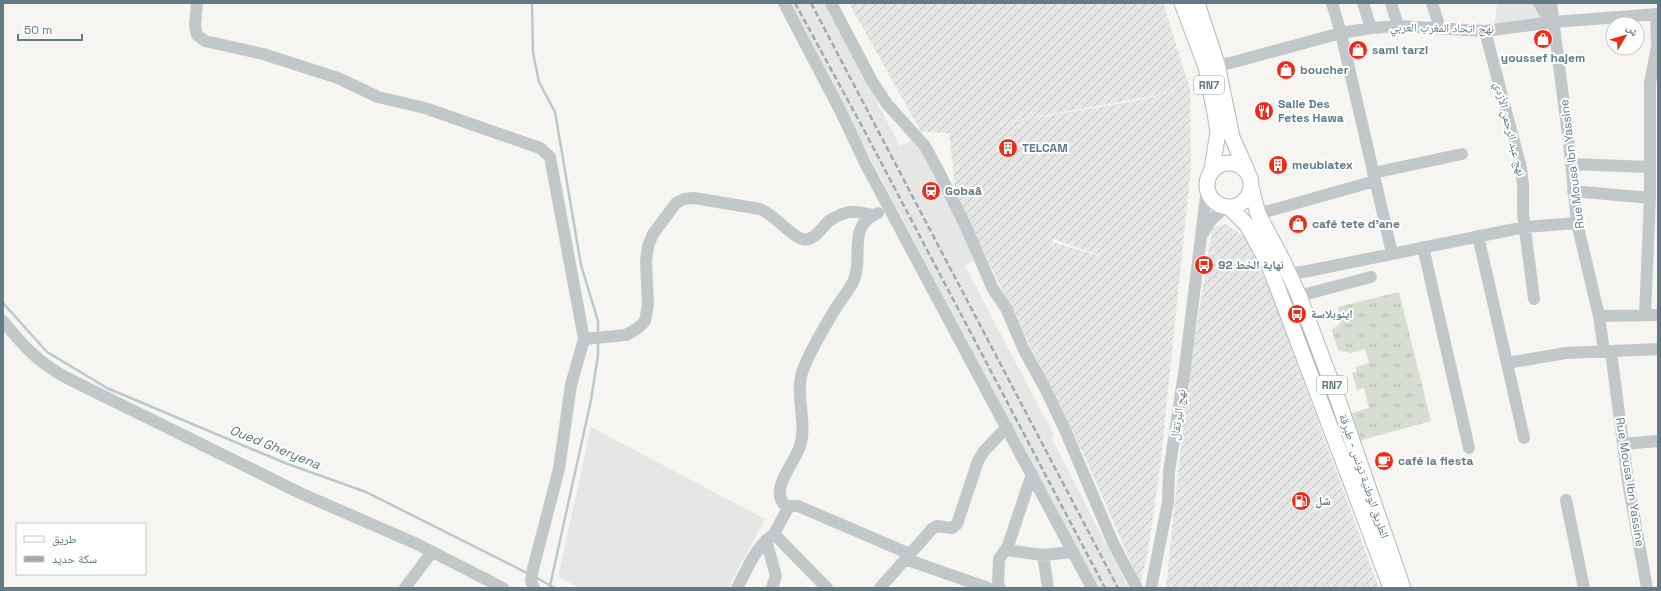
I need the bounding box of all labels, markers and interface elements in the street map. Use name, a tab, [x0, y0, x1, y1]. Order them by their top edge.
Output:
scale bar	[18, 16, 82, 42]
north arrow	[1605, 16, 1645, 56]
street label: نهج اتحاد المغرب العربي	[1390, 19, 1494, 39]
text: ش	[1623, 21, 1642, 40]
text: 50 m	[24, 22, 52, 38]
shop icon: youssef hajem	[1532, 28, 1554, 50]
shop icon: sami tarzi	[1347, 39, 1369, 61]
place label: sami tarzi	[1372, 42, 1428, 58]
place label: youssef hajem	[1501, 50, 1585, 66]
shop icon: boucher	[1275, 59, 1297, 81]
place label: boucher	[1300, 62, 1349, 78]
road number: RN7	[1194, 76, 1224, 94]
street label: نهج عبد الرحمن الأزدي	[1489, 80, 1529, 178]
place label: Salle Des Fetes Hawa	[1278, 96, 1344, 126]
street label: Rue Mousa Ibn Yassine	[1556, 98, 1588, 230]
restaurant icon: Salle Des Fetes Hawa	[1253, 100, 1275, 122]
building icon: TELCAM	[997, 137, 1019, 159]
place label: TELCAM	[1022, 140, 1068, 156]
building icon: meublatex	[1267, 154, 1289, 176]
place label: meublatex	[1292, 157, 1353, 173]
station icon: Gobaâ	[920, 180, 942, 202]
place label: Gobaâ	[945, 183, 982, 199]
shop icon: café tete d'ane	[1287, 213, 1309, 235]
place label: café tete d'ane	[1312, 216, 1400, 232]
bus stop icon: نهاية الخط 92	[1193, 254, 1215, 276]
place label: نهاية الخط 92	[1218, 257, 1284, 273]
bus stop icon: اينوبلاسة	[1286, 303, 1308, 325]
place label: اينوبلاسة	[1311, 306, 1353, 322]
road number: RN7	[1317, 376, 1347, 394]
street label: نهج البرتقال	[1166, 388, 1190, 442]
street label: الطريق الوطنية تونس - طبرقة	[1335, 412, 1393, 541]
street label: Rue Mousa Ibn Yassine	[1612, 416, 1648, 548]
water label: Oued Gheryena	[227, 421, 323, 473]
cafe icon: café la fiesta	[1373, 450, 1395, 472]
place label: café la fiesta	[1398, 453, 1473, 469]
fuel station icon: شل	[1290, 490, 1312, 512]
place label: شل	[1315, 493, 1331, 509]
legend	[16, 523, 146, 575]
text: طريق	[52, 531, 77, 547]
text: سكة حديد	[52, 551, 97, 567]

